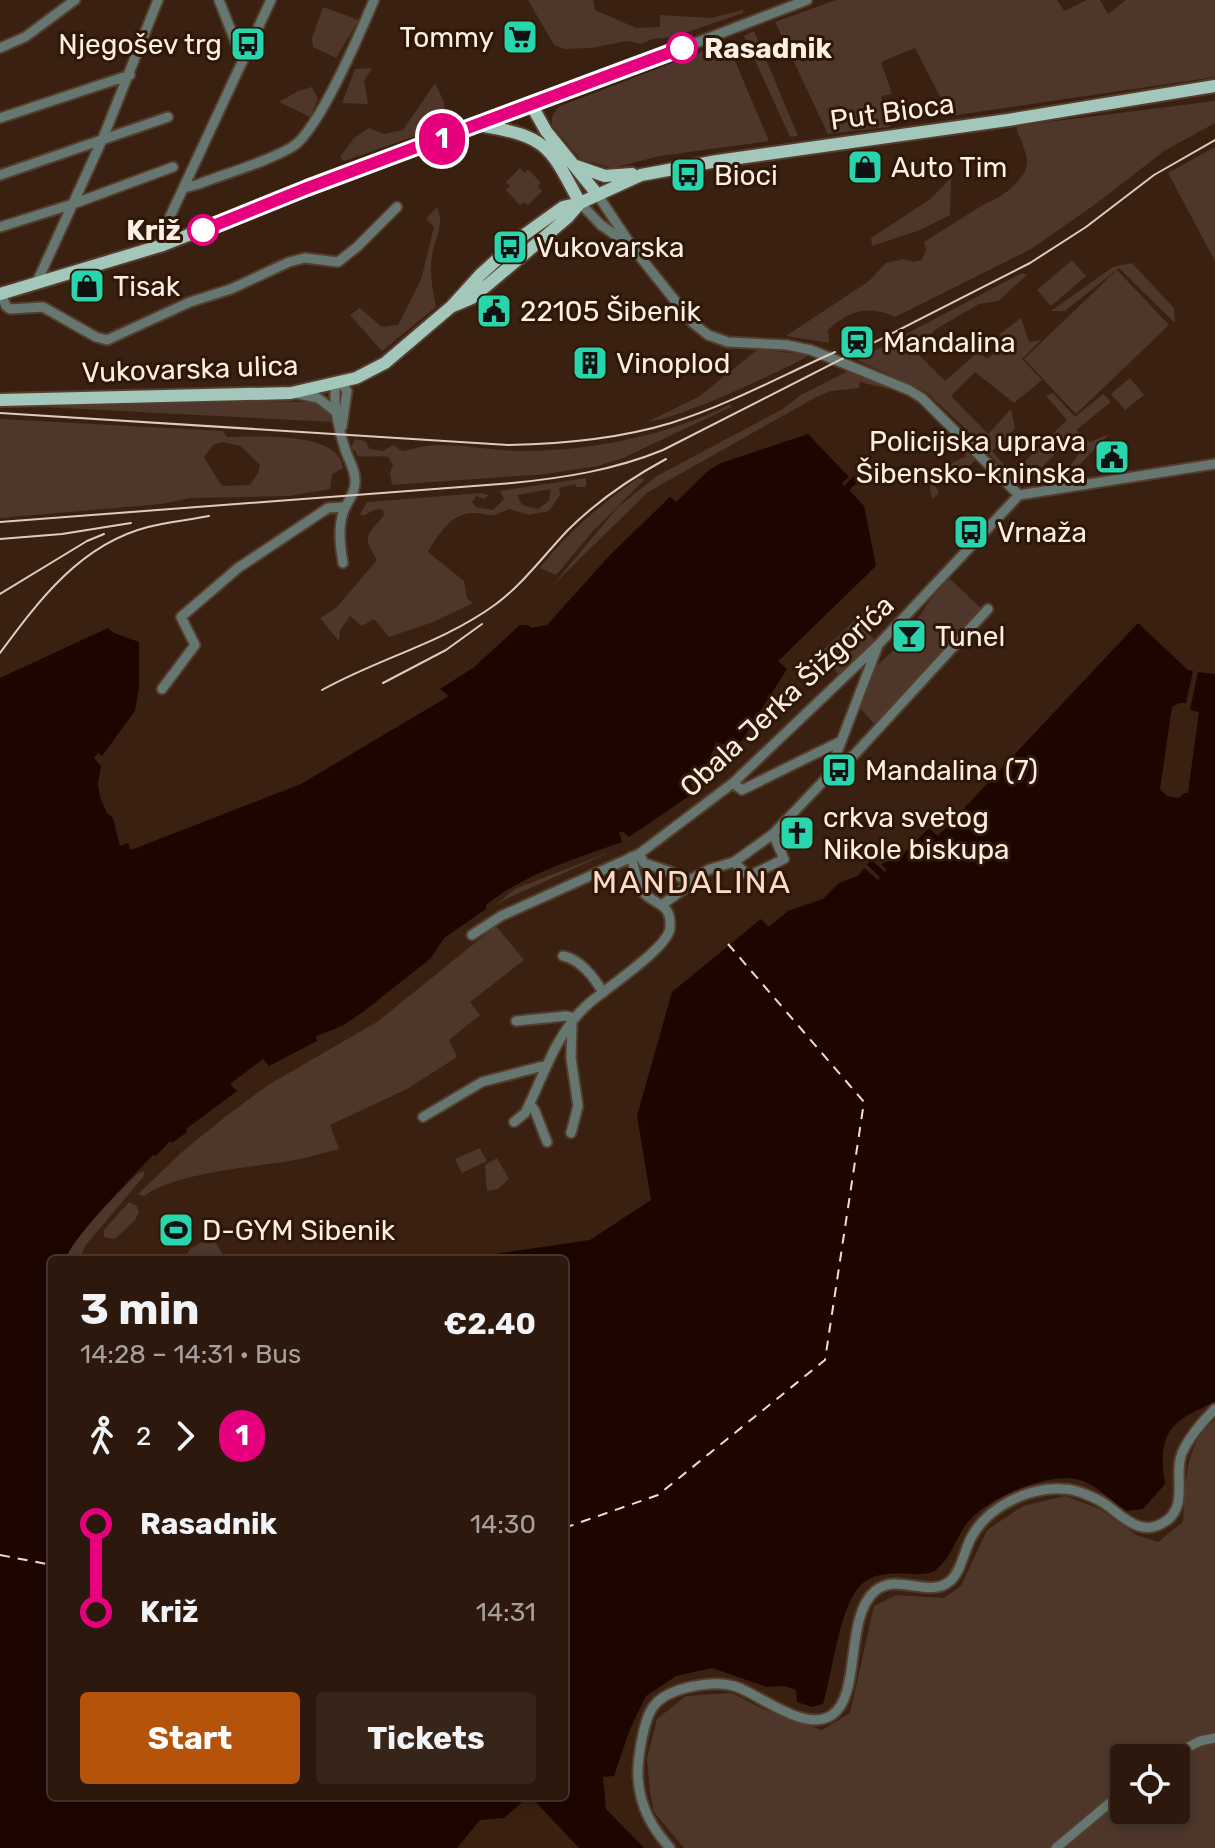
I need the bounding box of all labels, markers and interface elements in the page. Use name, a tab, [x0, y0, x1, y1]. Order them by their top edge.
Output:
supermarket icon: Tommy	[501, 18, 539, 56]
place label: Tommy	[400, 21, 494, 54]
bus stop icon: Njegošev trg	[229, 25, 267, 63]
place label: Njegošev trg	[58, 28, 222, 61]
place label: Rasadnik	[704, 32, 833, 65]
marker: Rasadnik	[667, 33, 697, 63]
street label: Put Bioca	[828, 87, 956, 137]
line badge: 1	[416, 113, 468, 165]
text: 1	[435, 122, 449, 155]
shop icon: Auto Tim	[846, 148, 884, 186]
place label: Auto Tim	[891, 151, 1007, 184]
bus stop icon: Bioci	[669, 156, 707, 194]
place label: Bioci	[714, 159, 778, 192]
place label: Križ	[126, 214, 181, 247]
marker: Križ	[188, 215, 218, 245]
bus stop icon: Vukovarska	[491, 228, 529, 266]
place label: Vukovarska	[536, 231, 684, 264]
shop icon: Tisak	[68, 267, 106, 305]
place label: Tisak	[113, 270, 181, 303]
public building icon: 22105 Šibenik	[475, 292, 513, 330]
place label: 22105 Šibenik	[520, 295, 701, 328]
station icon: Mandalina	[838, 323, 876, 361]
place label: Mandalina	[883, 326, 1016, 359]
building icon: Vinoplod	[571, 344, 609, 382]
place label: Vinoplod	[616, 347, 730, 380]
street label: Vukovarska ulica	[81, 349, 299, 389]
place label: Policijska uprava Šibensko-kninska	[856, 425, 1086, 490]
public building icon: Policijska uprava Šibensko-kninska	[1093, 438, 1131, 476]
bus stop icon: Vrnaža	[952, 513, 990, 551]
place label: Vrnaža	[997, 516, 1087, 549]
street label: Obala Jerka Šižgorića	[673, 588, 901, 804]
bar icon: Tunel	[890, 617, 928, 655]
place label: Tunel	[935, 620, 1005, 653]
bus stop icon: Mandalina (7)	[820, 751, 858, 789]
place label: Mandalina (7)	[865, 754, 1038, 787]
place label: crkva svetog Nikole biskupa	[823, 801, 1010, 866]
church icon: crkva svetog Nikole biskupa	[778, 814, 816, 852]
district label: MANDALINA	[592, 863, 792, 901]
sports icon: D-GYM Sibenik	[157, 1211, 195, 1249]
place label: D-GYM Sibenik	[202, 1214, 396, 1247]
text: 3 min	[80, 1283, 200, 1335]
text: €2.40	[444, 1306, 536, 1342]
text: 14:28 – 14:31 · Bus	[80, 1339, 301, 1370]
icon: walk	[80, 1414, 124, 1458]
icon: forward	[163, 1414, 207, 1458]
text: 1	[235, 1419, 249, 1452]
text: 2	[136, 1421, 151, 1452]
text: Rasadnik	[140, 1506, 277, 1542]
text: 14:30	[470, 1509, 536, 1540]
text: Križ	[140, 1594, 199, 1630]
text: 14:31	[476, 1597, 536, 1628]
button: Start	[80, 1692, 300, 1784]
button: Tickets	[316, 1692, 536, 1784]
map controls	[1110, 1744, 1190, 1824]
button: locate	[1110, 1744, 1190, 1824]

